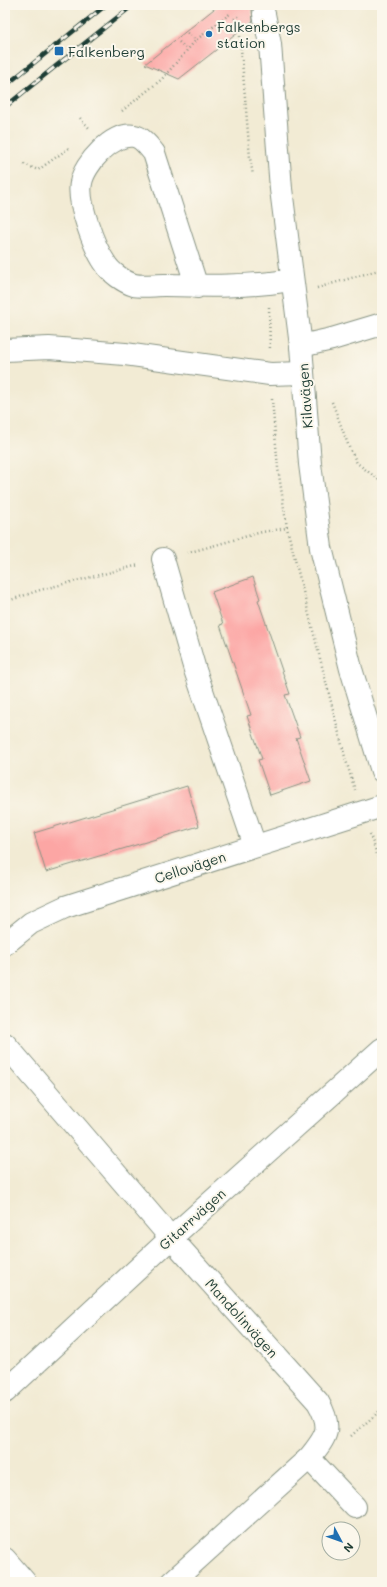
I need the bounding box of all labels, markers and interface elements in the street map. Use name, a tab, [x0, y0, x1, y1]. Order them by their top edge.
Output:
place label: Falkenbergs station	[217, 17, 300, 52]
marker: Falkenbergs station	[204, 29, 214, 39]
place label: Falkenberg	[68, 42, 145, 61]
marker: Falkenberg	[53, 45, 65, 57]
street label: Kilavägen	[293, 363, 317, 429]
street label: Cellovägen	[152, 847, 228, 887]
street label: Gitarrvägen	[155, 1184, 229, 1254]
street label: Mandolinvägen	[201, 1274, 283, 1362]
north arrow	[321, 1521, 361, 1561]
text: N	[341, 1540, 357, 1556]

